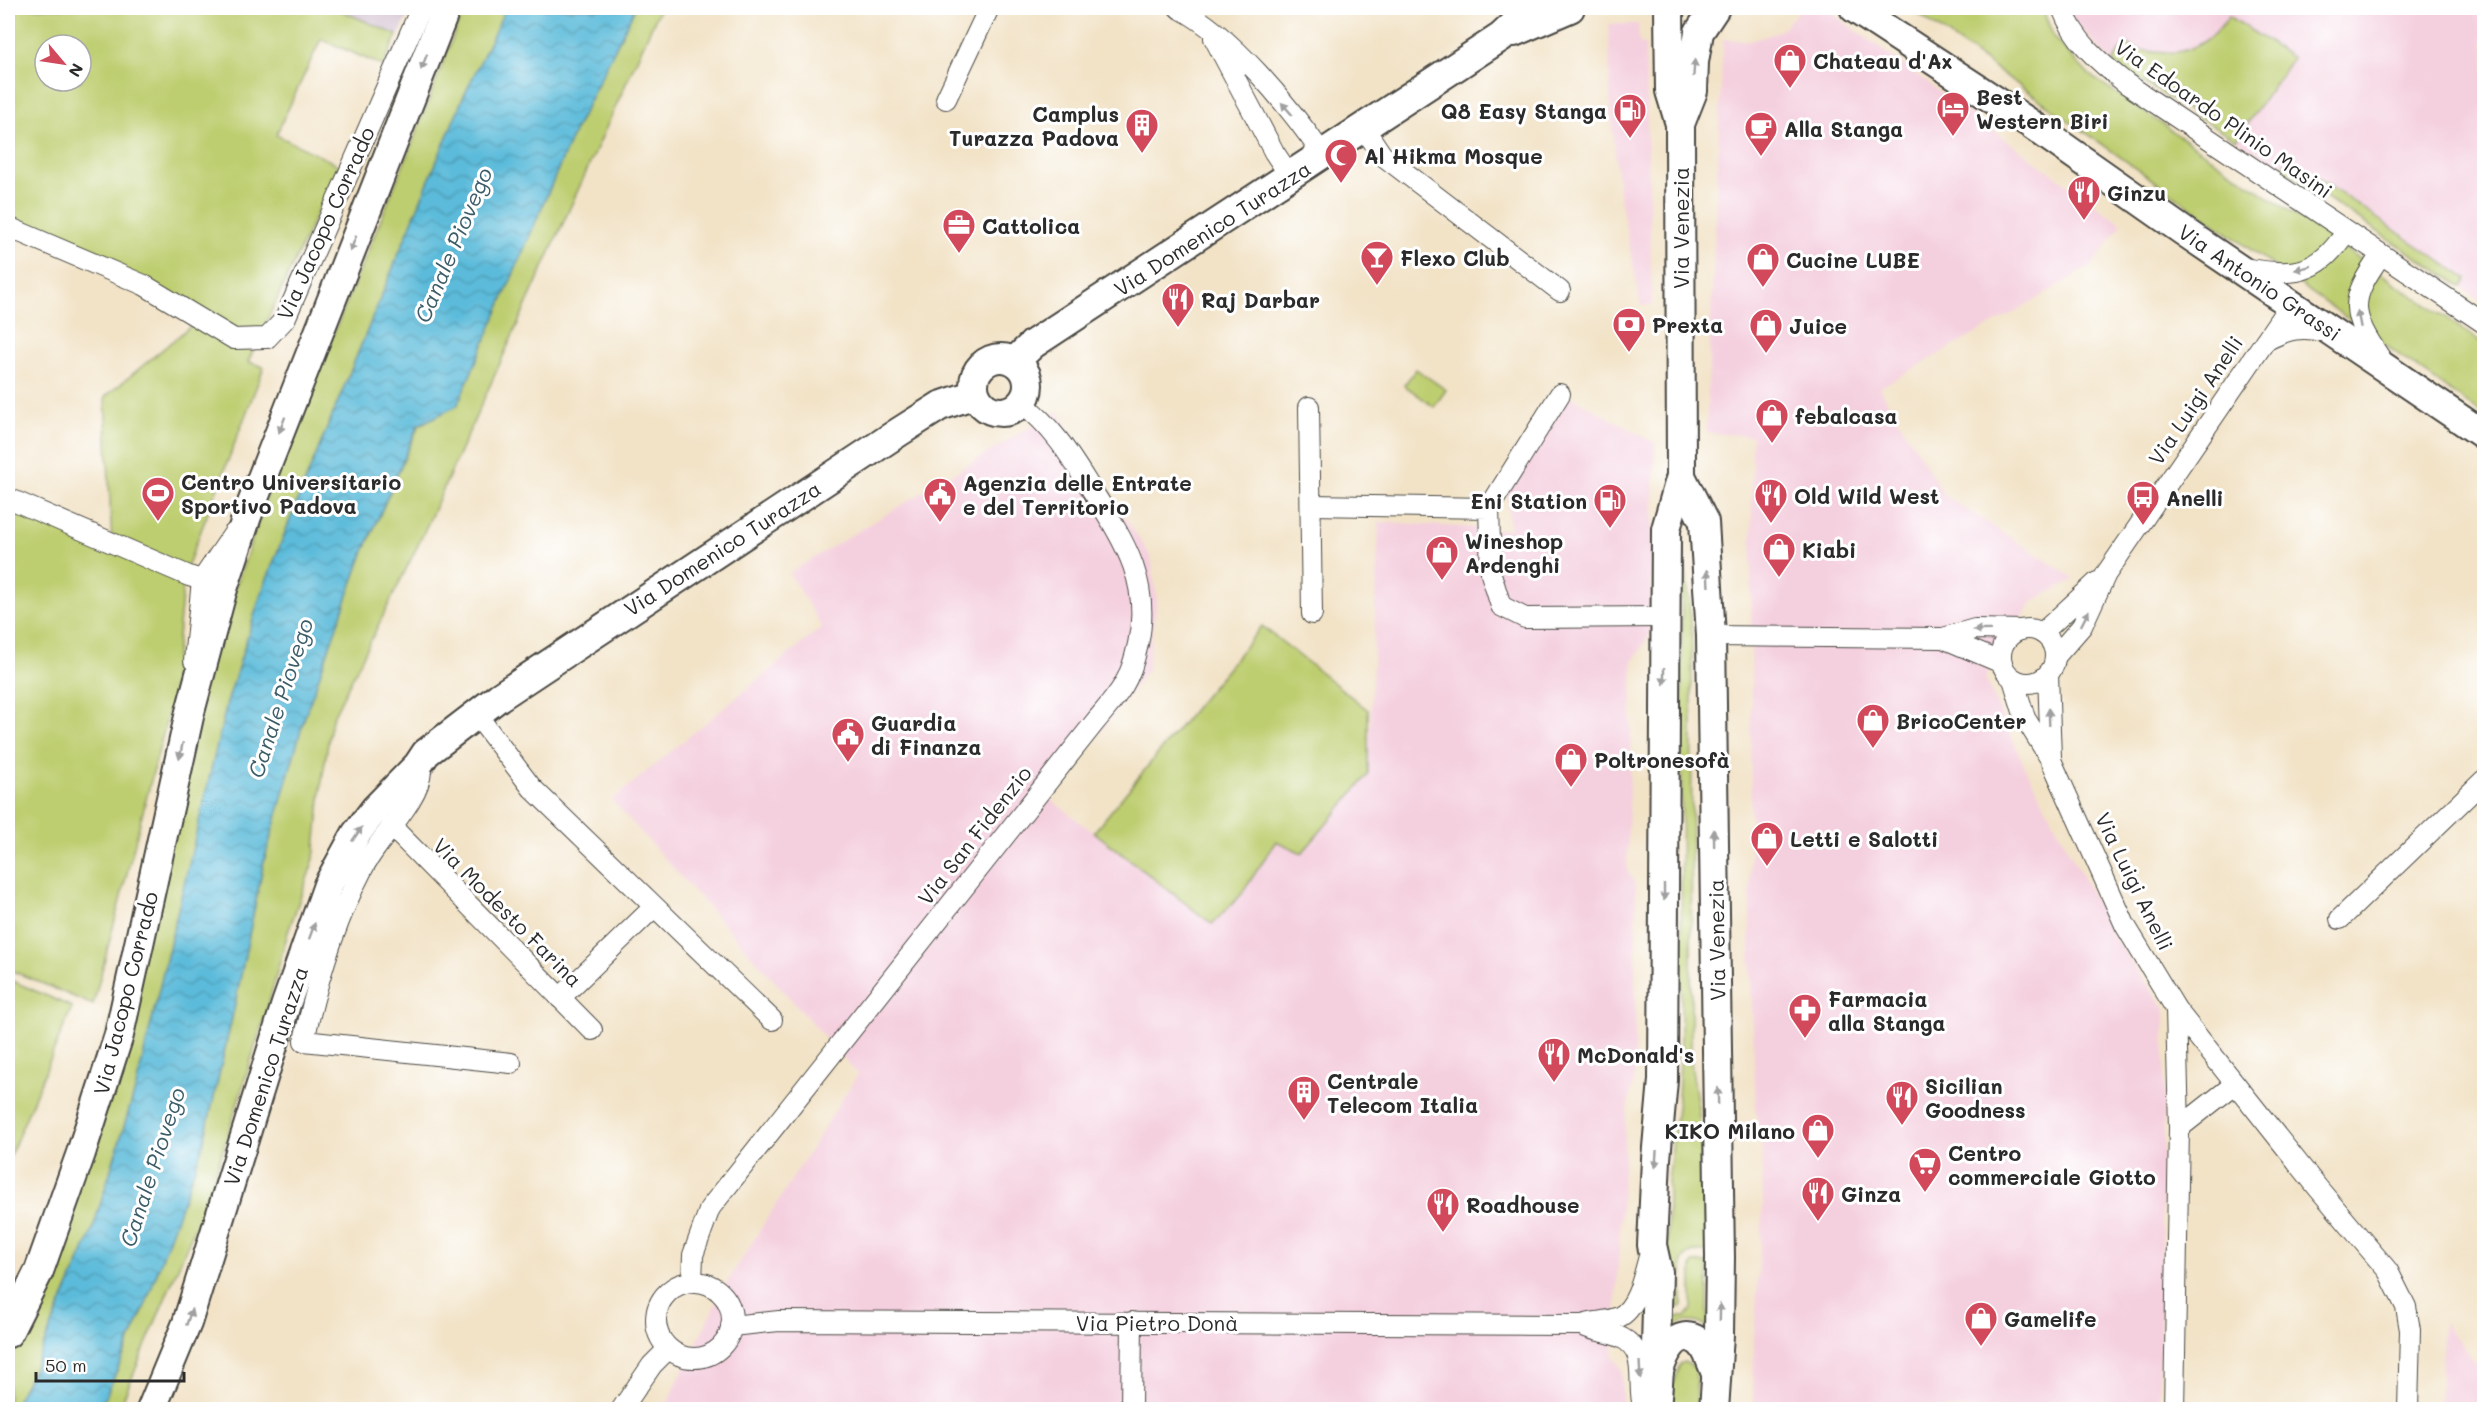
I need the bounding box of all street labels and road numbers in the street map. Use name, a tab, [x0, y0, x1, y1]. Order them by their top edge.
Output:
street label: Via Edoardo Plinio Masini	[2110, 32, 2338, 204]
street label: Via Jacopo Corrado	[270, 122, 380, 324]
street label: Via Domenico Turazza	[1109, 154, 1315, 302]
street label: Via Venezia	[1667, 167, 1694, 289]
street label: Via Antonio Grassi	[2173, 217, 2347, 347]
street label: Via Luigi Anelli	[2142, 330, 2248, 470]
street label: Via Domenico Turazza	[619, 474, 825, 622]
street label: Via San Fidenzio	[911, 760, 1037, 910]
street label: Via Luigi Anelli	[2090, 808, 2180, 954]
street label: Via Modesto Farina	[428, 832, 588, 992]
street label: Via Venezia	[1701, 879, 1731, 1001]
street label: Via Jacopo Corrado	[87, 889, 163, 1097]
street label: Via Domenico Turazza	[217, 963, 313, 1189]
street label: Via Pietro Donà	[1076, 1309, 1238, 1336]

